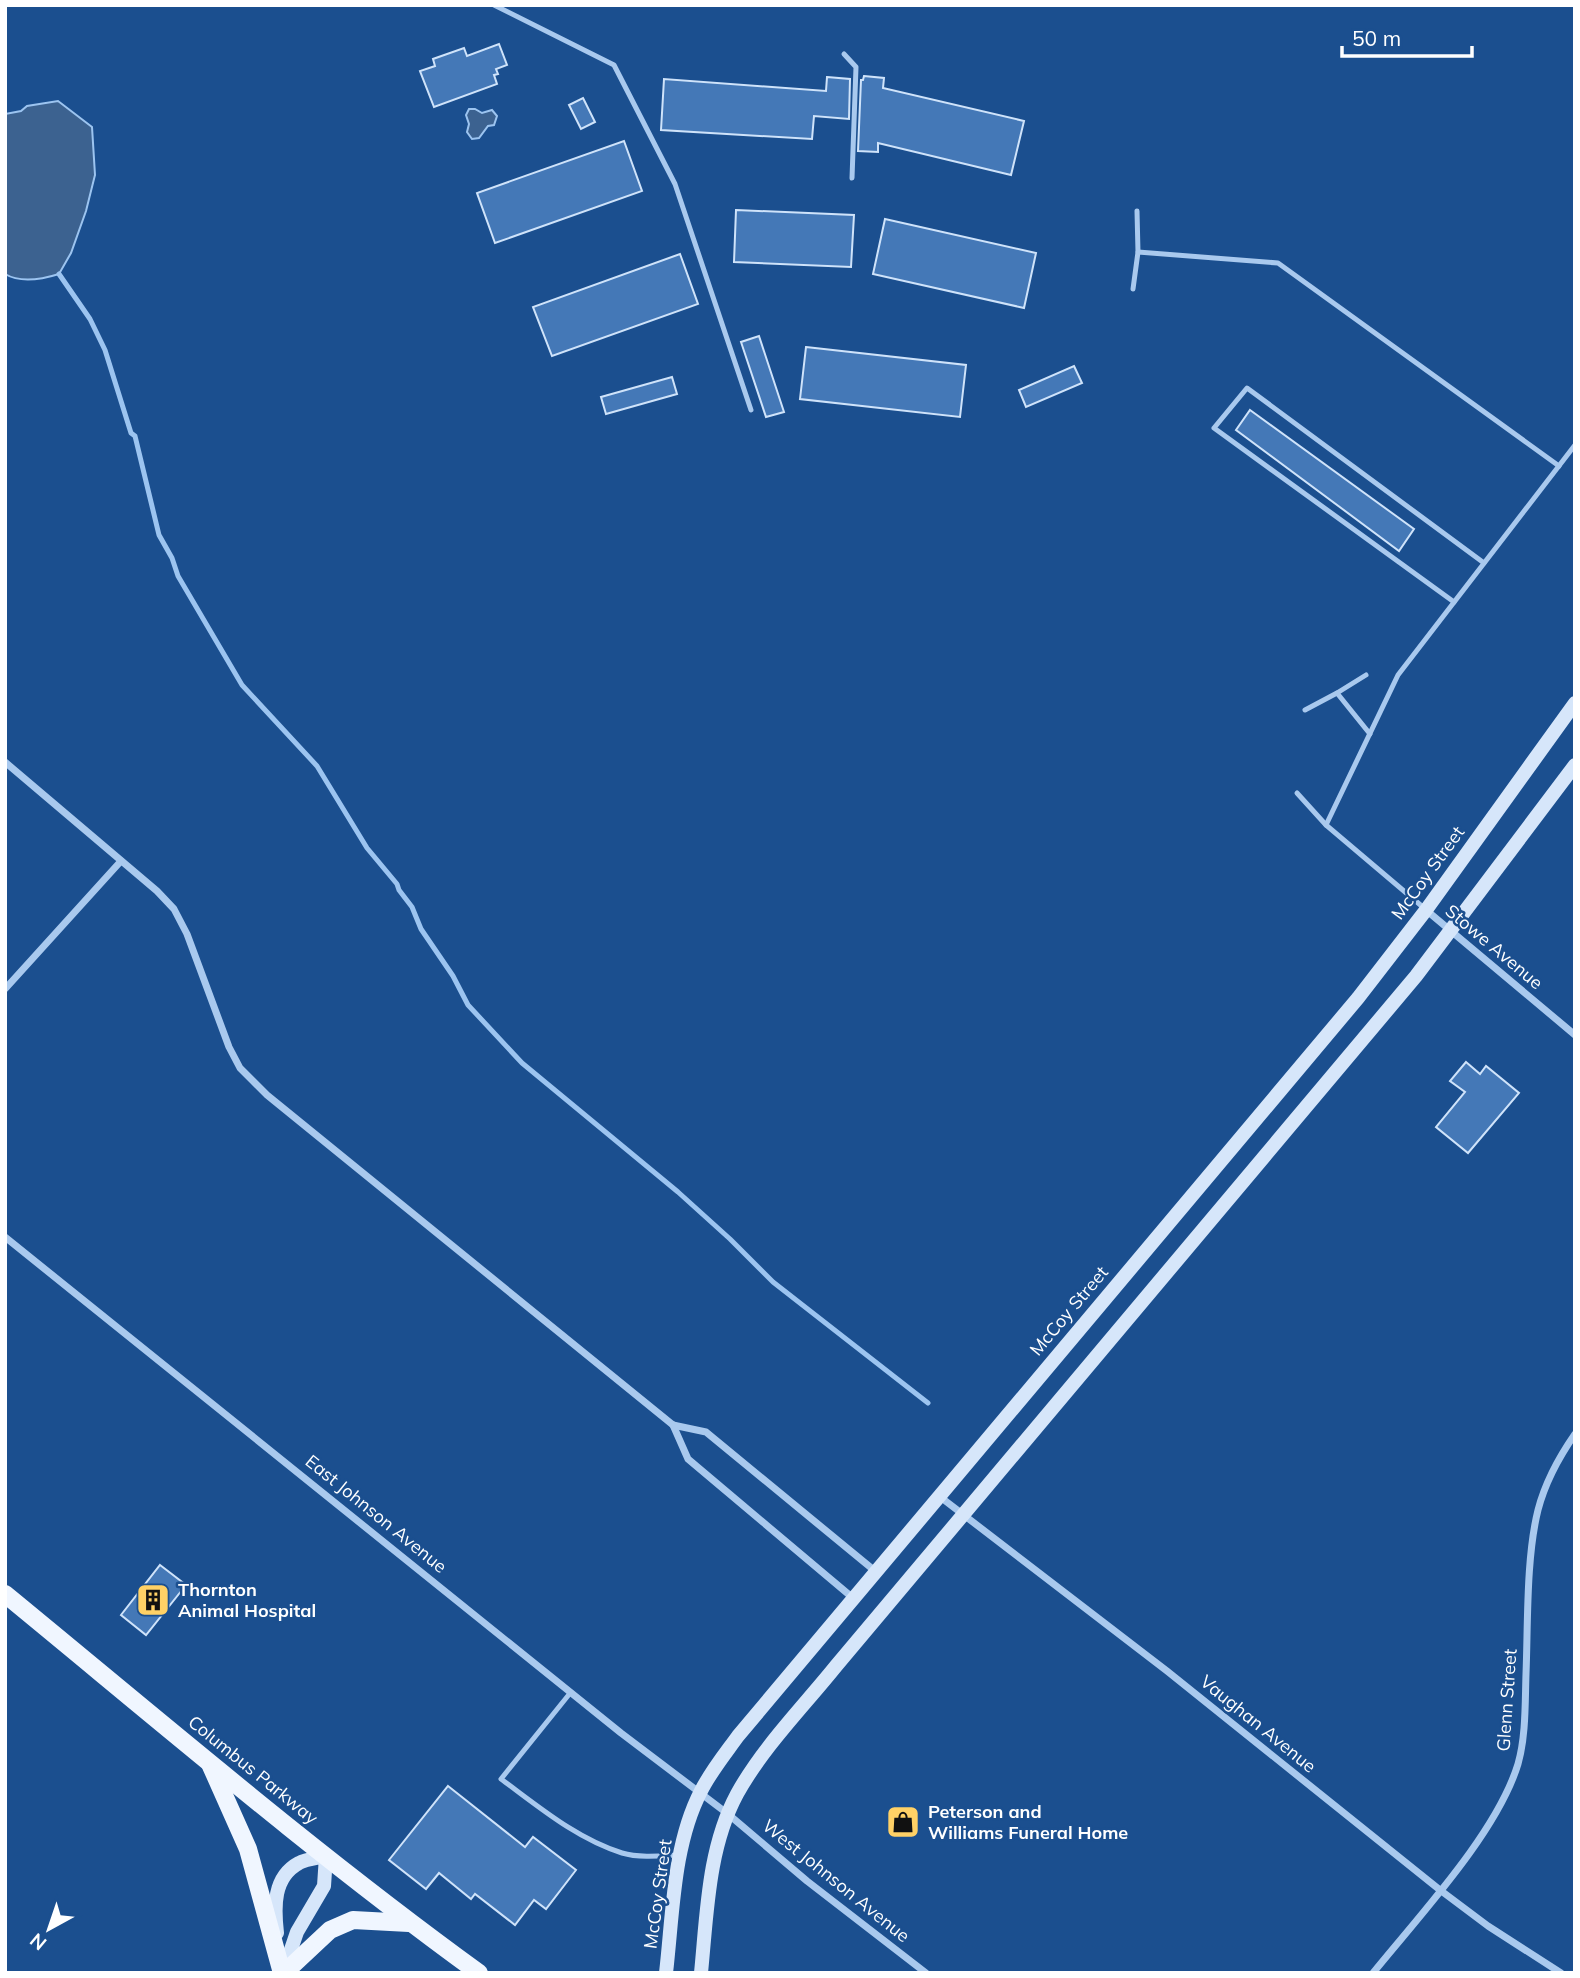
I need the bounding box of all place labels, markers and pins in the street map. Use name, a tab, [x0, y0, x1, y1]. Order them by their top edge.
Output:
place label: Thornton Animal Hospital	[178, 1578, 316, 1622]
building icon: Thornton Animal Hospital	[134, 1581, 172, 1619]
place label: Peterson and Williams Funeral Home	[928, 1800, 1128, 1844]
shop icon: Peterson and Williams Funeral Home	[884, 1803, 922, 1841]

